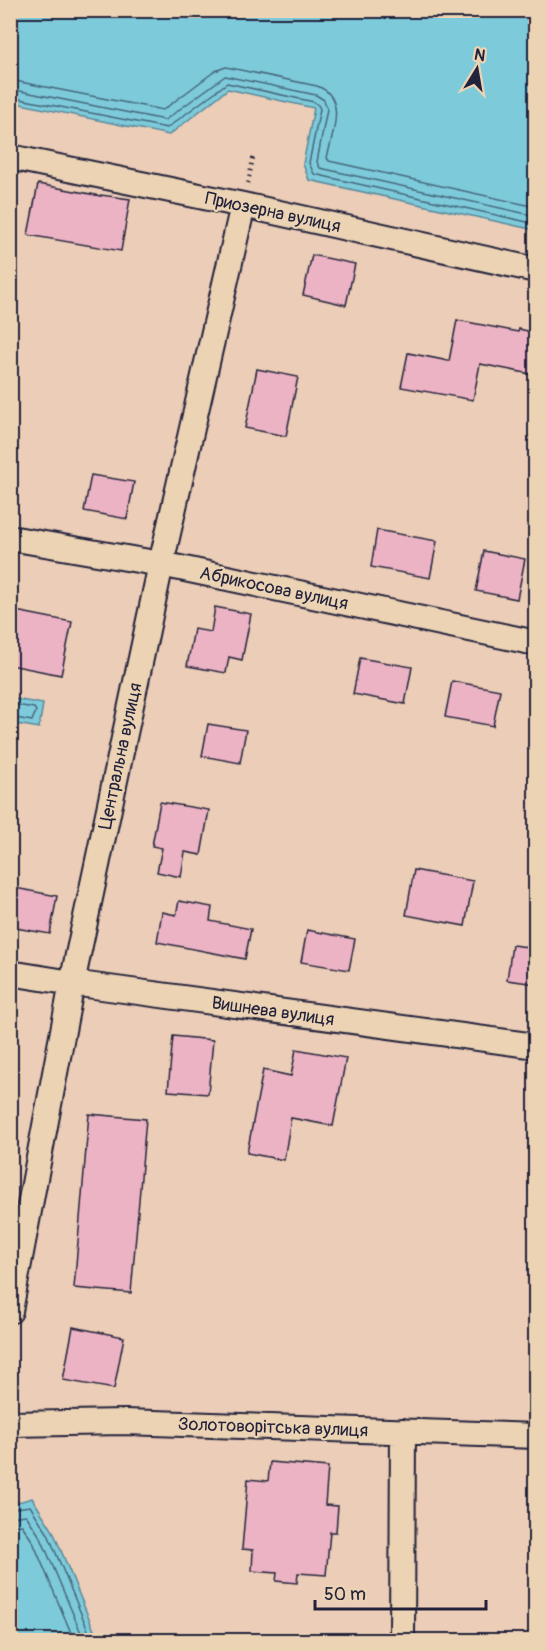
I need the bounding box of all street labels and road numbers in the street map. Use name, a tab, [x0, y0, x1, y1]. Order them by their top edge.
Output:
street label: Приозерна вулиця	[203, 187, 343, 238]
street label: Абрикосова вулиця	[198, 562, 350, 615]
street label: Центральна вулиця	[94, 681, 147, 832]
street label: Вишнева вулиця	[210, 991, 336, 1031]
street label: Золотоворітська вулиця	[177, 1413, 368, 1442]

